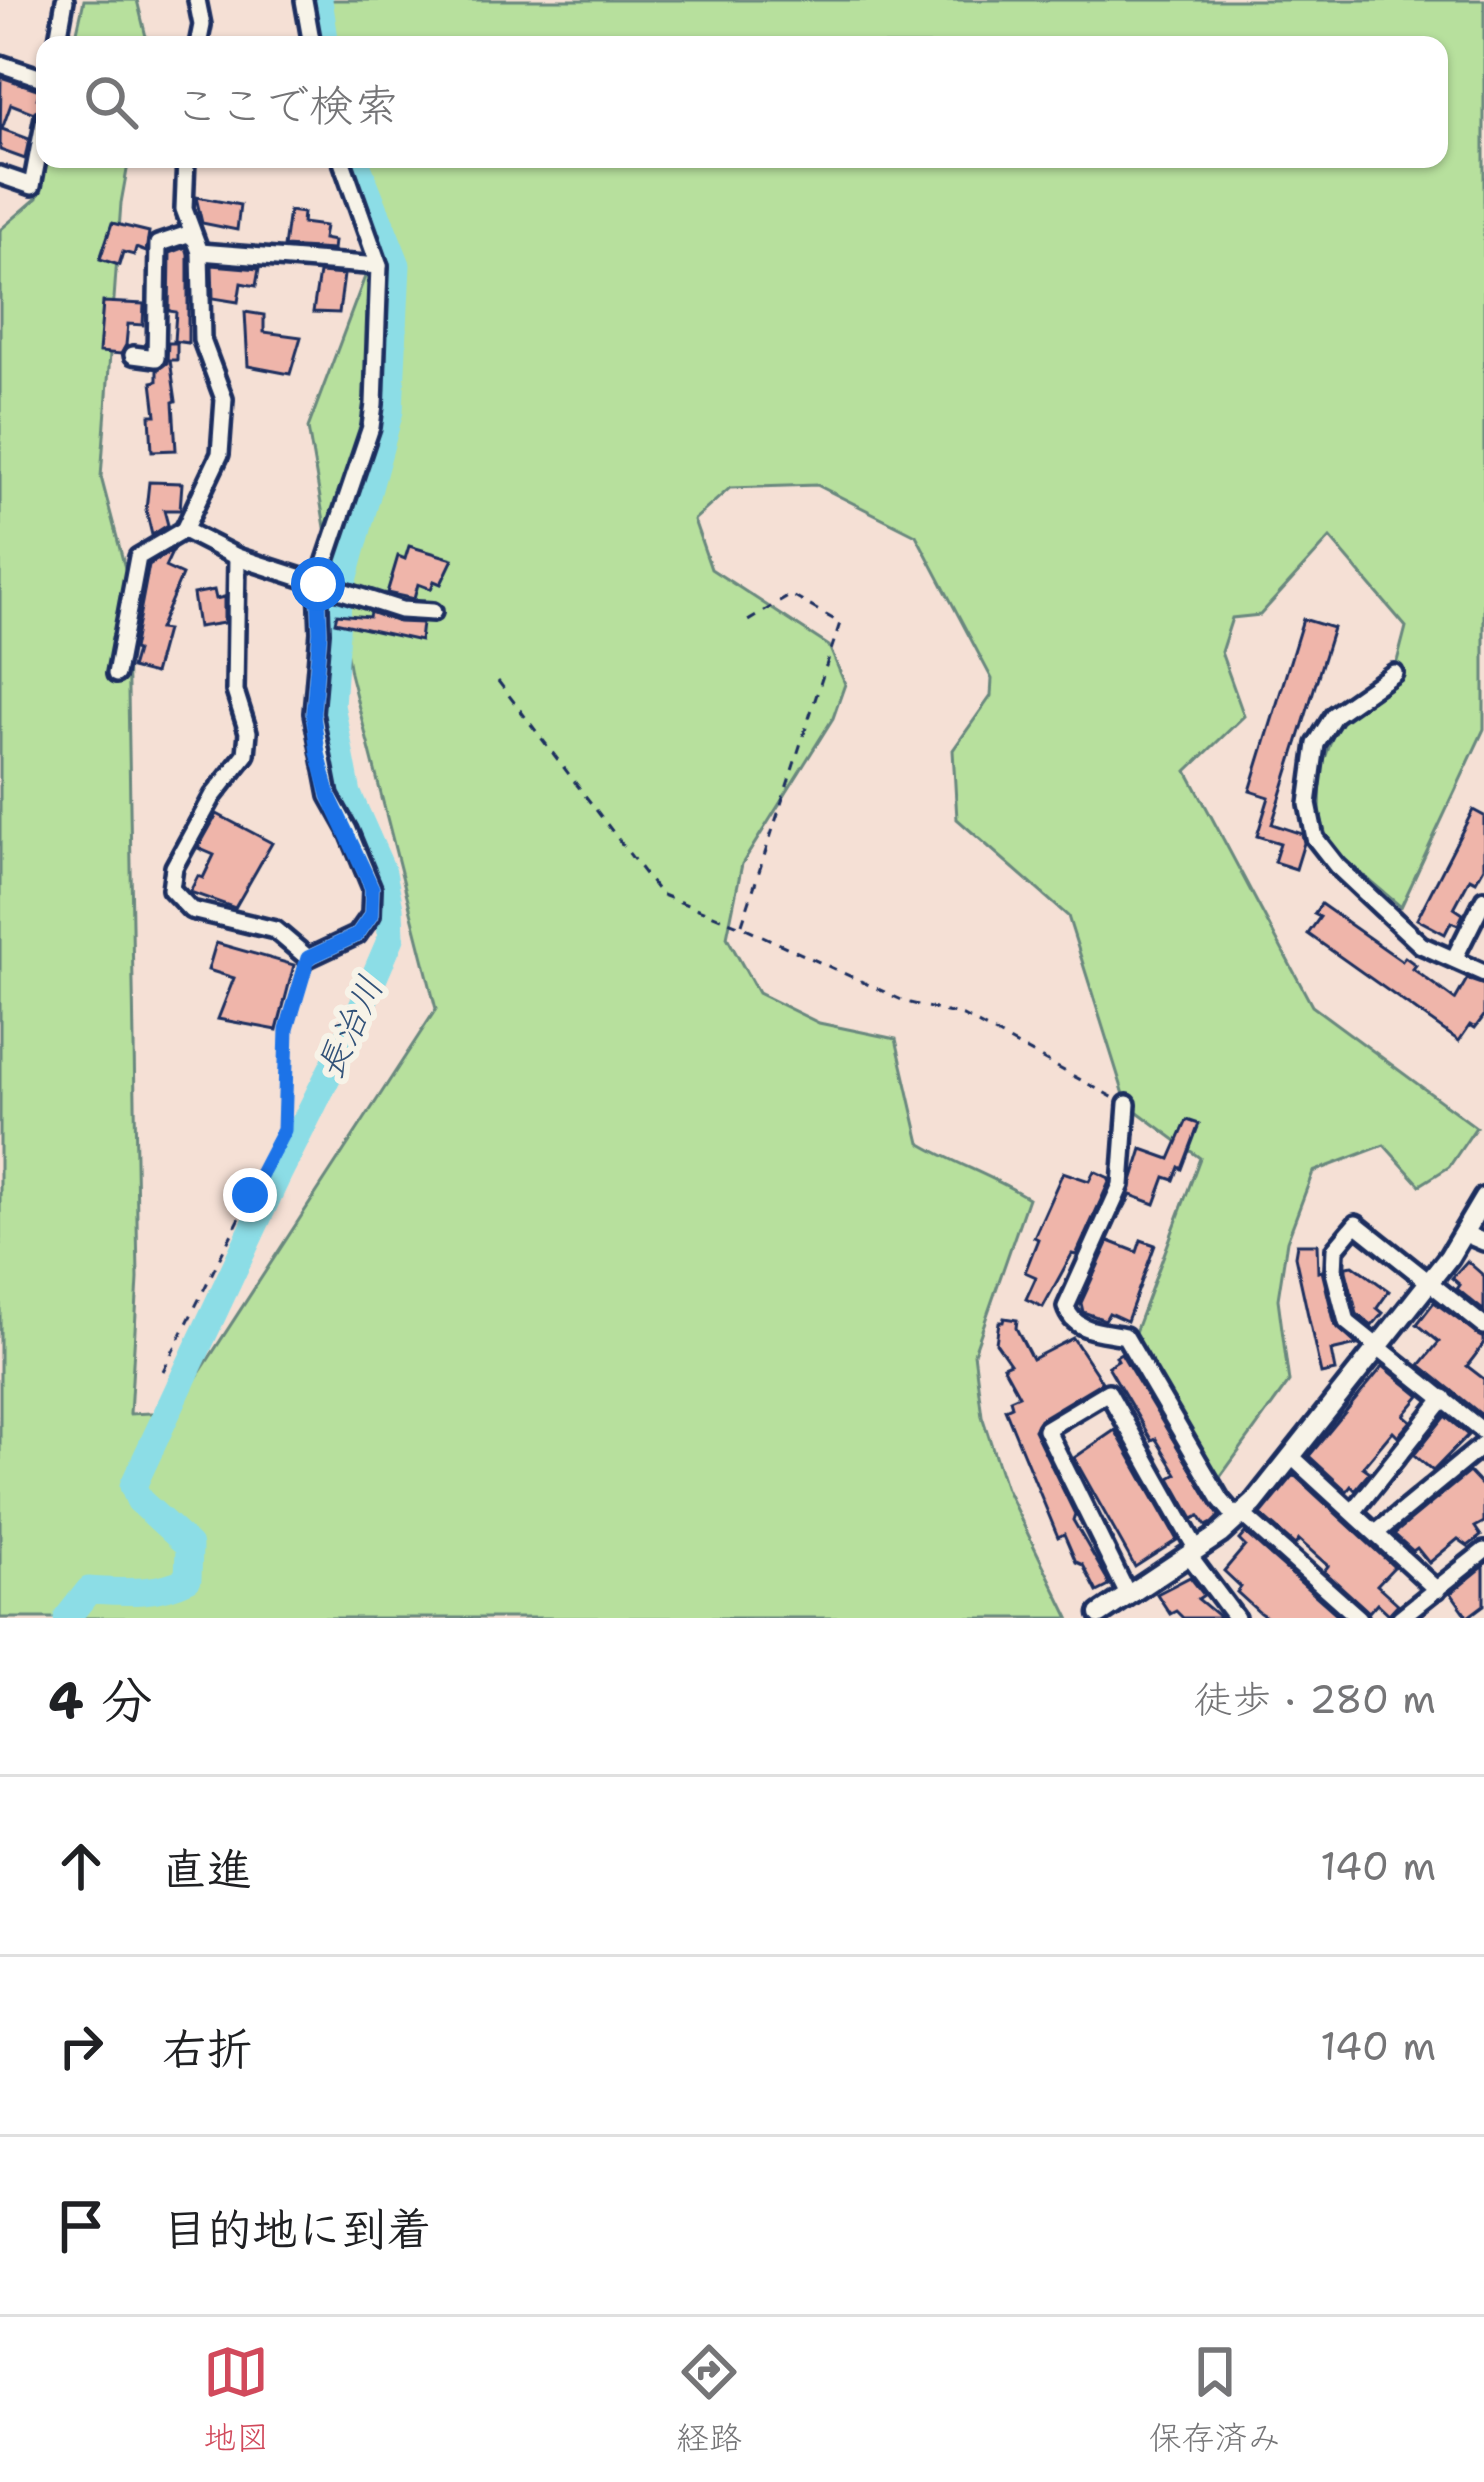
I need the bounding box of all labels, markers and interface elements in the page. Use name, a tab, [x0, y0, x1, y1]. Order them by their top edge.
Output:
search box	[36, 36, 1448, 168]
icon: search	[78, 69, 144, 135]
text: ここで検索	[174, 75, 399, 135]
route start	[291, 557, 345, 611]
water label: 長治川	[304, 968, 394, 1087]
route end	[223, 1168, 277, 1222]
text: 4 分	[48, 1666, 152, 1734]
text: 徒歩 · 280 m	[1194, 1673, 1436, 1725]
icon: ahead	[48, 1833, 114, 1899]
text: 直進	[162, 1839, 252, 1899]
text: 140 m	[1320, 1840, 1436, 1892]
icon: right	[48, 2013, 114, 2079]
text: 右折	[162, 2019, 252, 2079]
text: 140 m	[1320, 2020, 1436, 2072]
icon: arrive	[48, 2193, 114, 2259]
text: 目的地に到着	[162, 2199, 432, 2259]
tab: 地図	[203, 2339, 269, 2460]
tab: 経路	[676, 2339, 742, 2460]
tab: 保存済み	[1149, 2339, 1281, 2460]

